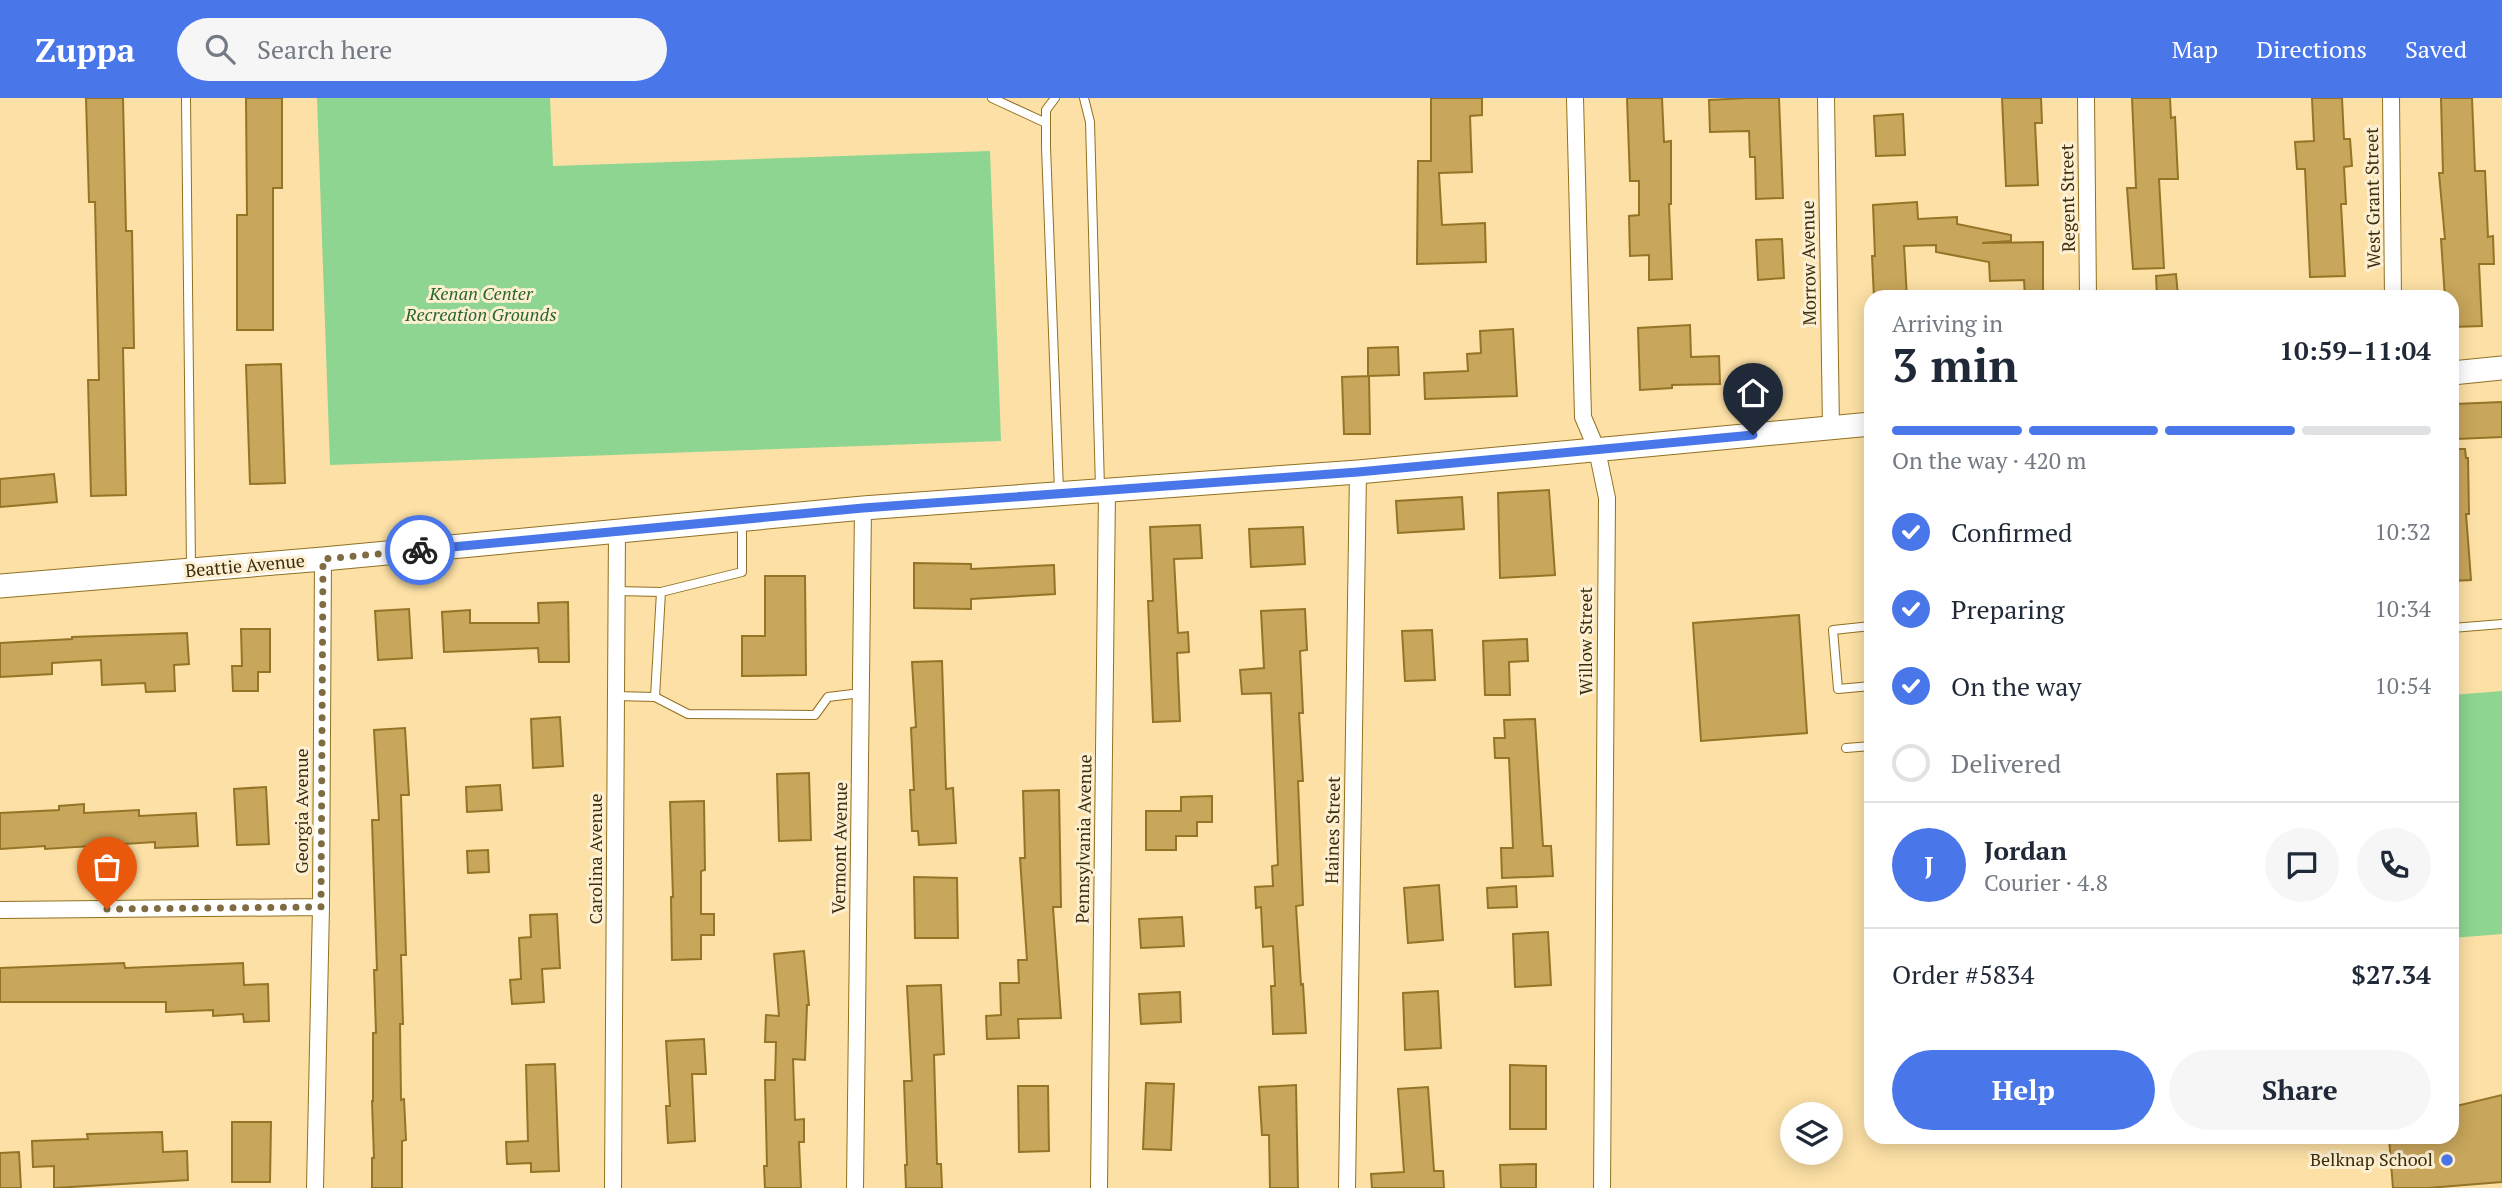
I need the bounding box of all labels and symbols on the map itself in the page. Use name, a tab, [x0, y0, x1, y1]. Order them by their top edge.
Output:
street label: West Grant Street	[2359, 127, 2385, 269]
street label: Regent Street	[2054, 143, 2080, 252]
street label: Morrow Avenue	[1795, 200, 1821, 326]
park label: Kenan Center Recreation Grounds	[404, 281, 557, 326]
pin	[1723, 363, 1783, 435]
courier	[385, 515, 455, 585]
street label: Beattie Avenue	[184, 548, 306, 582]
street label: Willow Street	[1573, 587, 1597, 695]
street label: Georgia Avenue	[289, 748, 313, 874]
street label: Pennsylvania Avenue	[1070, 754, 1096, 924]
street label: Haines Street	[1319, 776, 1345, 884]
street label: Vermont Avenue	[826, 782, 852, 914]
street label: Carolina Avenue	[583, 793, 607, 925]
pin	[77, 837, 137, 909]
place label: Belknap School	[2310, 1147, 2433, 1171]
marker: Belknap School	[2439, 1152, 2455, 1168]

